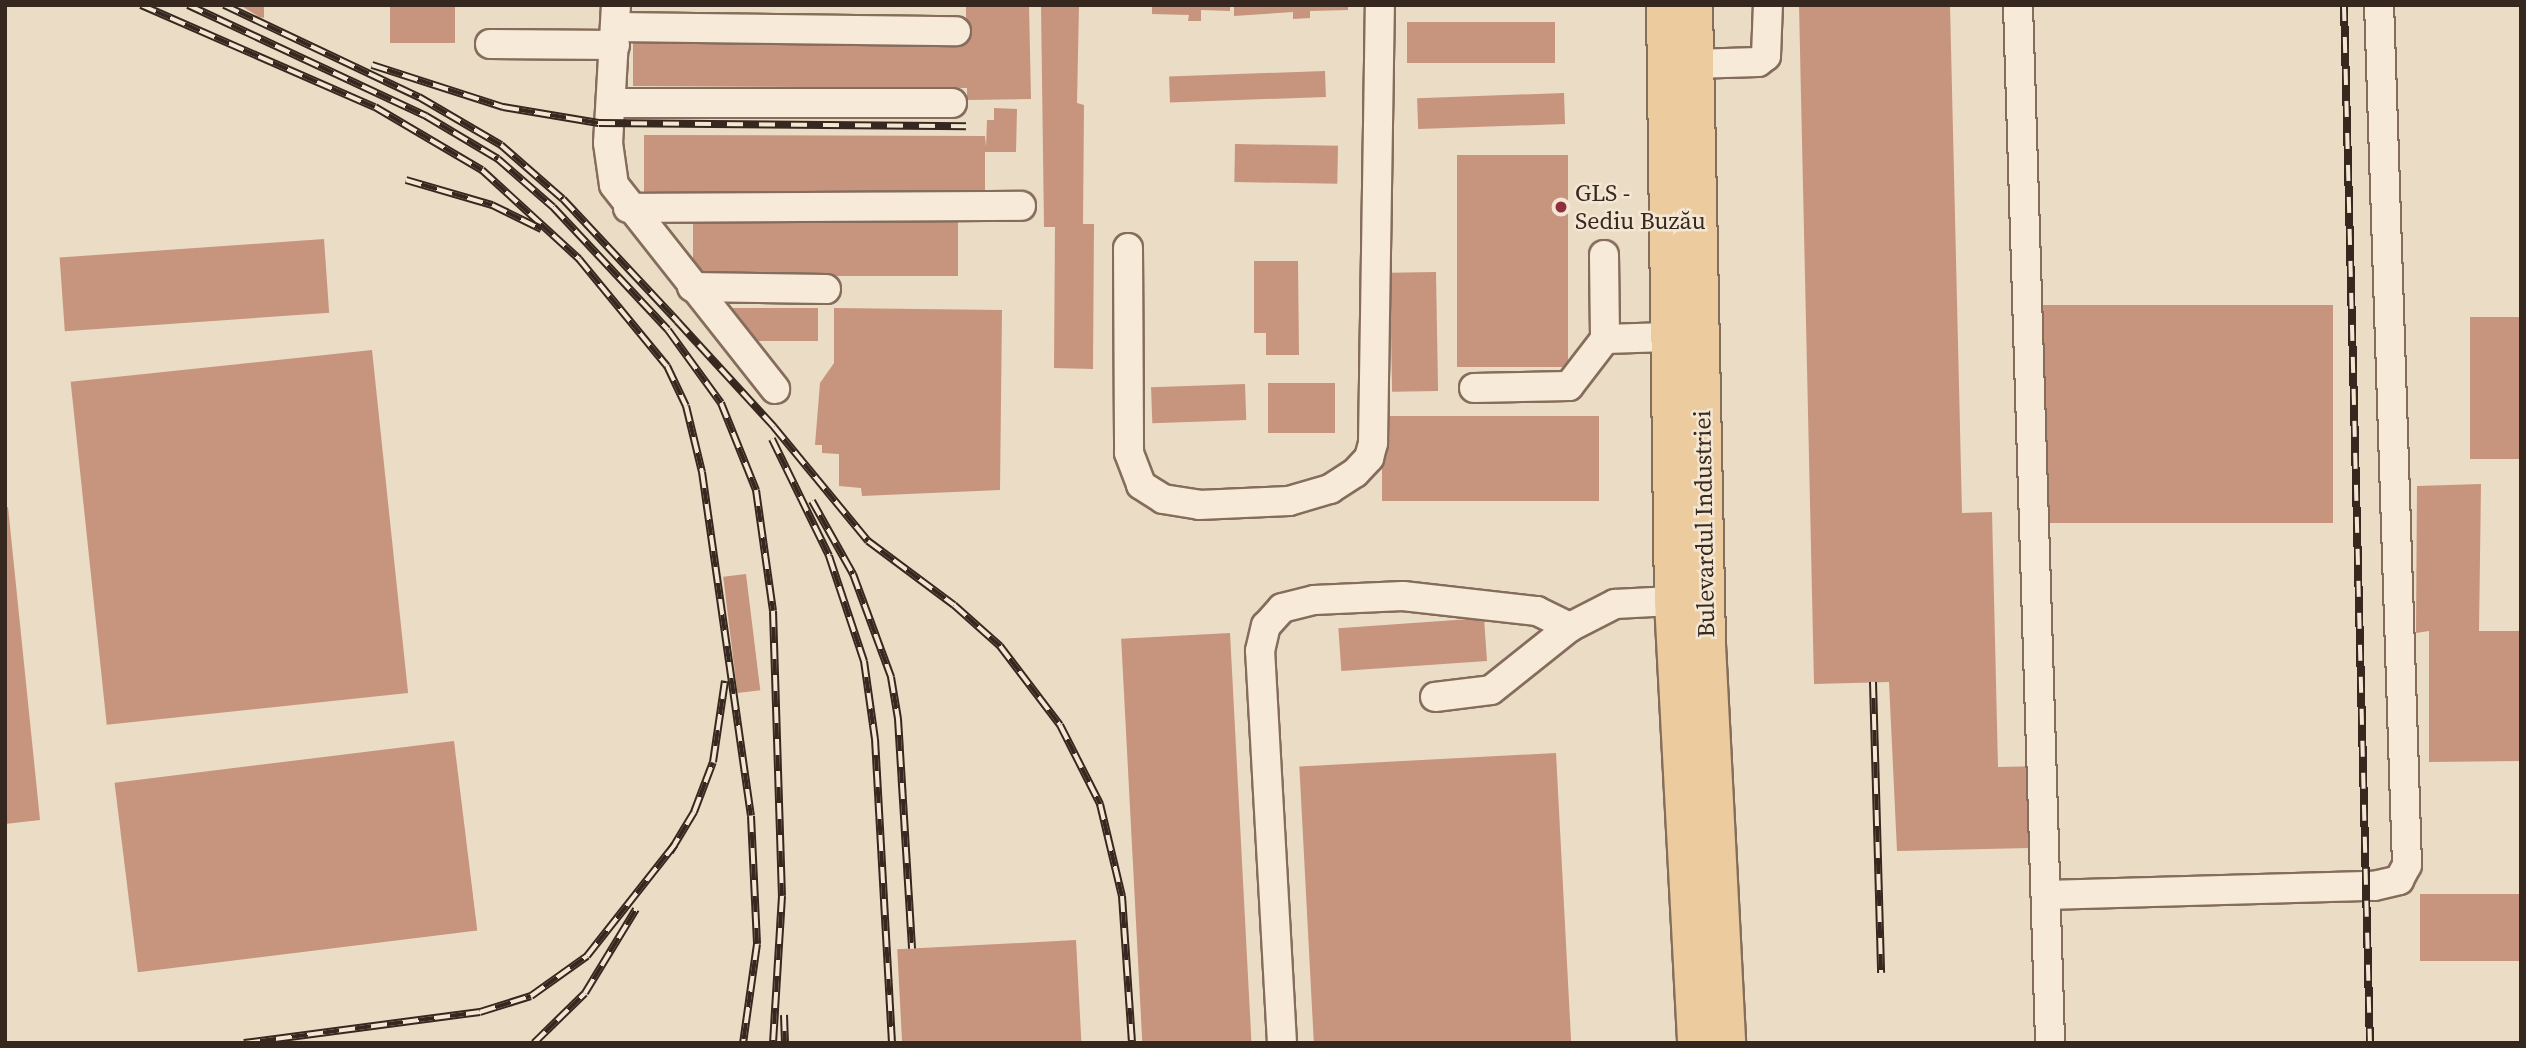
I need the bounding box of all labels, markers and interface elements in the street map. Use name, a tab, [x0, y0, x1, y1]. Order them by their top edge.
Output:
place label: GLS - Sediu Buzău	[1575, 179, 1706, 235]
marker: GLS - Sediu Buzău	[1553, 199, 1569, 215]
street label: Bulevardul Industriei	[1688, 410, 1720, 638]

